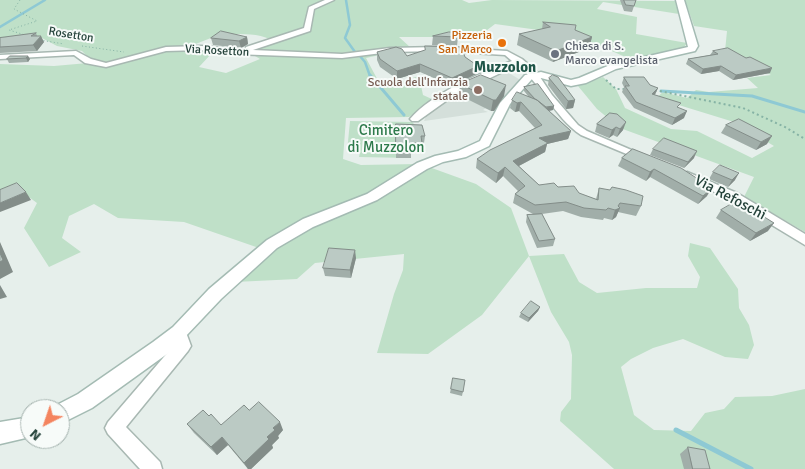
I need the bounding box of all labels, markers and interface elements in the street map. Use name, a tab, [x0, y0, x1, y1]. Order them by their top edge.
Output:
street label: Rosetton	[47, 24, 95, 46]
place label: Pizzeria San Marco	[438, 29, 492, 57]
marker: Pizzeria San Marco	[496, 37, 508, 49]
place label: Chiesa di S. Marco evangelista	[565, 40, 658, 68]
street label: Via Rosetton	[184, 42, 250, 60]
marker: Chiesa di S. Marco evangelista	[549, 48, 561, 60]
district label: Muzzolon	[474, 59, 536, 77]
place label: Scuola dell'Infanzia statale	[368, 76, 468, 104]
marker: Scuola dell'Infanzia statale	[472, 84, 484, 96]
park label: Cimitero di Muzzolon	[348, 122, 424, 157]
street label: Via Refoschi	[691, 172, 769, 224]
north arrow	[20, 399, 70, 449]
text: N	[26, 425, 45, 445]

